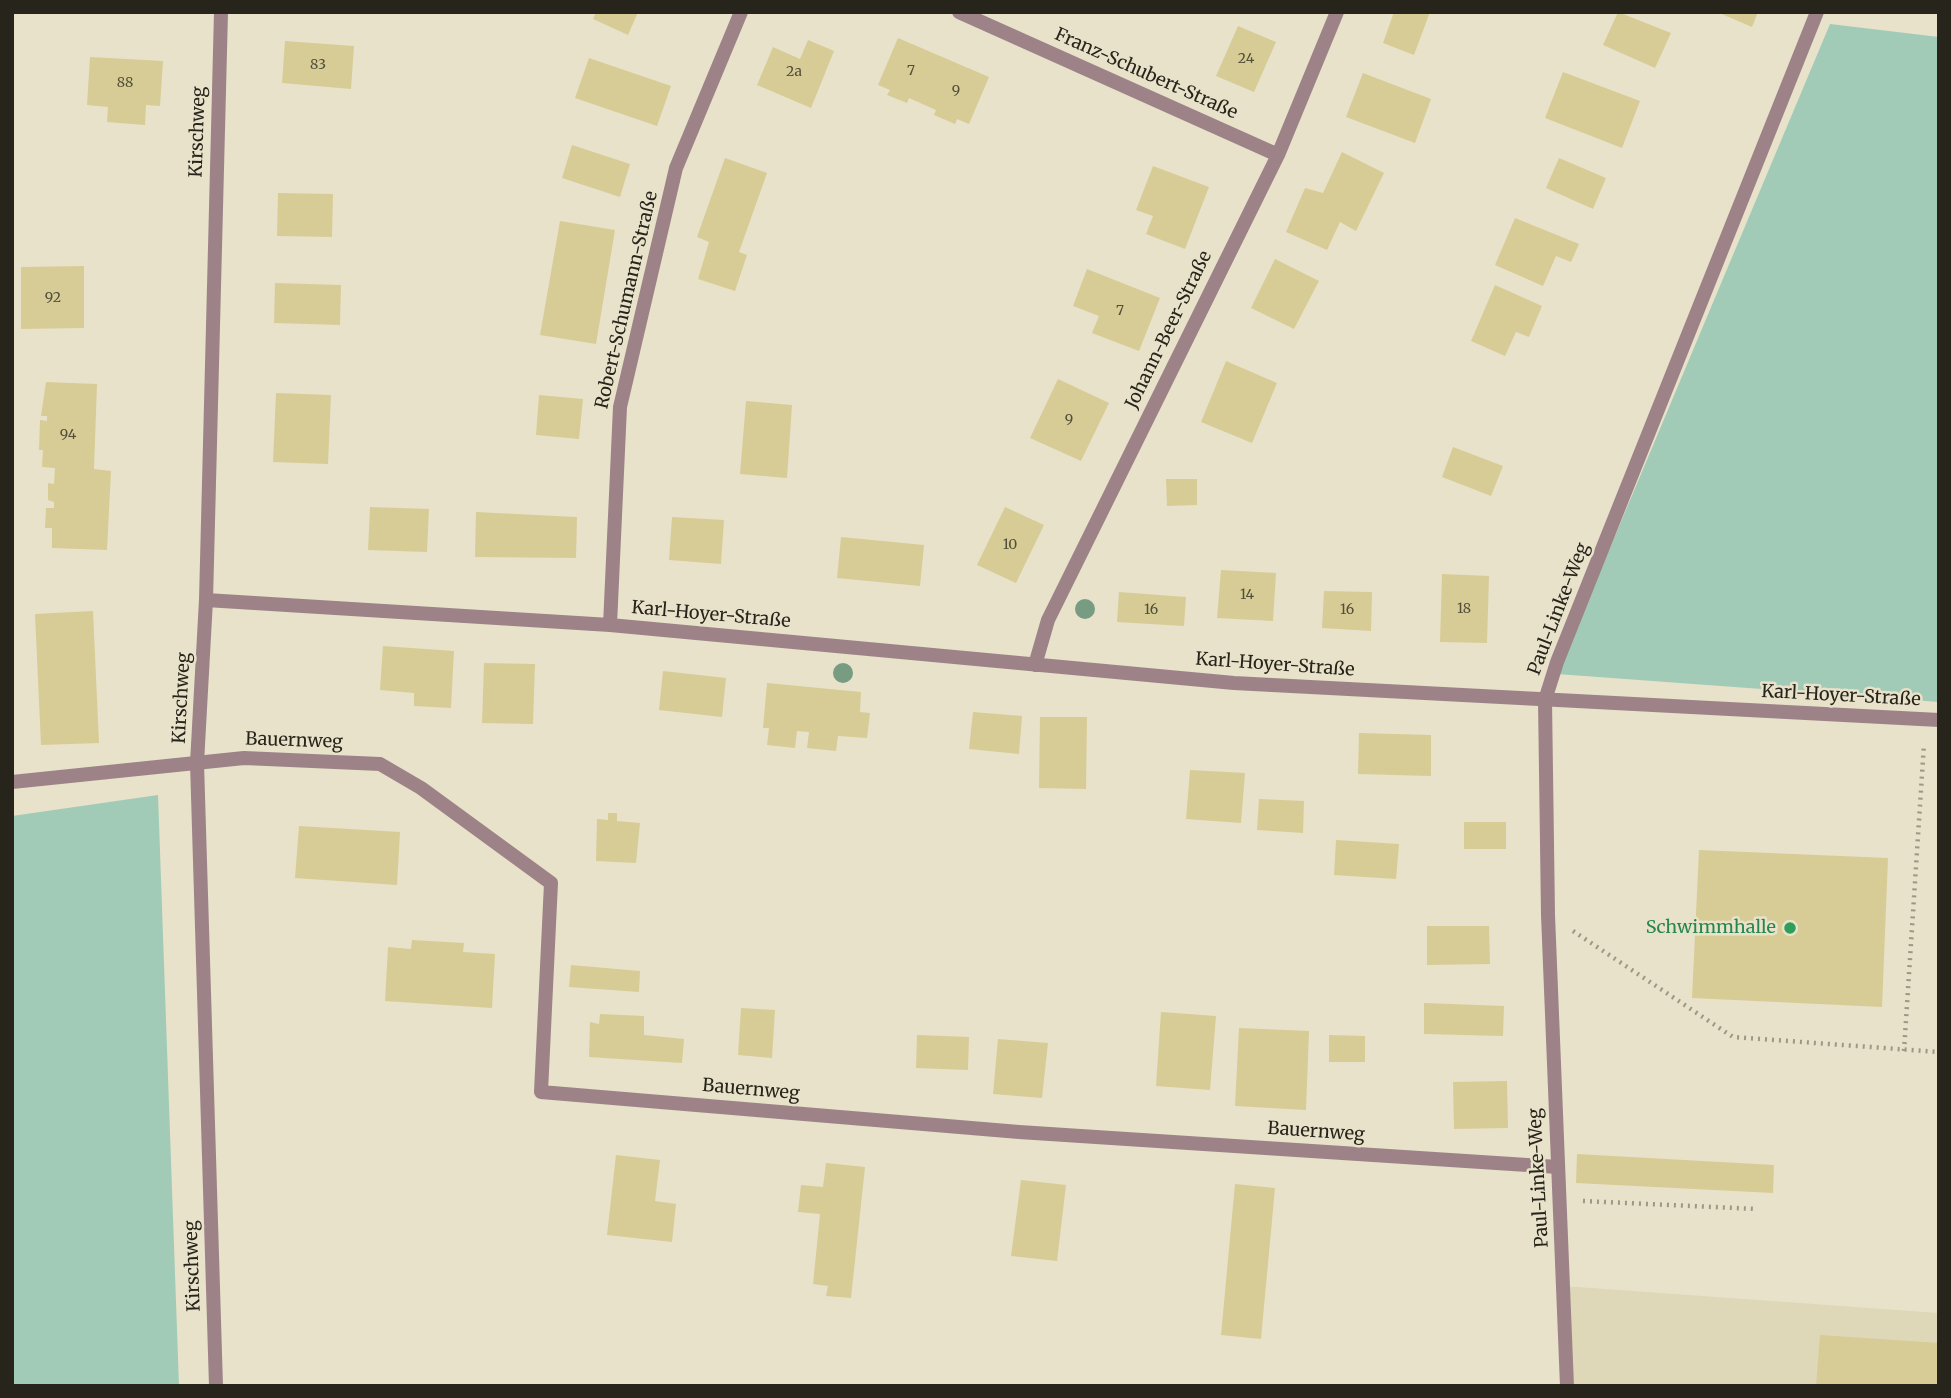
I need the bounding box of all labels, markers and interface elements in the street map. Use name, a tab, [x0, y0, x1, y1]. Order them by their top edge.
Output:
street label: Franz-Schubert-Straße	[1051, 24, 1241, 124]
house number: 24	[1238, 51, 1254, 67]
house number: 83	[310, 57, 326, 73]
house number: 7	[907, 63, 915, 79]
house number: 2a	[786, 64, 802, 80]
house number: 88	[117, 75, 133, 91]
house number: 9	[952, 83, 960, 99]
street label: Kirschweg	[186, 86, 210, 178]
street label: Robert-Schumann-Straße	[591, 189, 663, 411]
street label: Johann-Beer-Straße	[1121, 248, 1217, 412]
house number: 92	[45, 290, 61, 306]
house number: 7	[1116, 303, 1124, 319]
house number: 9	[1065, 412, 1073, 428]
house number: 94	[60, 427, 76, 443]
house number: 10	[1003, 537, 1017, 553]
street label: Paul-Linke-Weg	[1524, 540, 1594, 678]
house number: 14	[1240, 587, 1254, 603]
street label: Karl-Hoyer-Straße	[631, 597, 791, 633]
house number: 18	[1457, 601, 1471, 617]
house number: 16	[1144, 602, 1158, 618]
house number: 16	[1340, 602, 1354, 618]
street label: Karl-Hoyer-Straße	[1195, 649, 1355, 681]
street label: Kirschweg	[169, 652, 195, 744]
street label: Karl-Hoyer-Straße	[1761, 681, 1921, 711]
street label: Bauernweg	[245, 729, 343, 753]
place label: Schwimmhalle	[1646, 917, 1776, 939]
marker: Schwimmhalle	[1782, 920, 1798, 936]
street label: Bauernweg	[701, 1075, 801, 1105]
street label: Paul-Linke-Weg	[1525, 1108, 1553, 1248]
street label: Bauernweg	[1266, 1118, 1366, 1146]
street label: Kirschweg	[181, 1220, 205, 1312]

